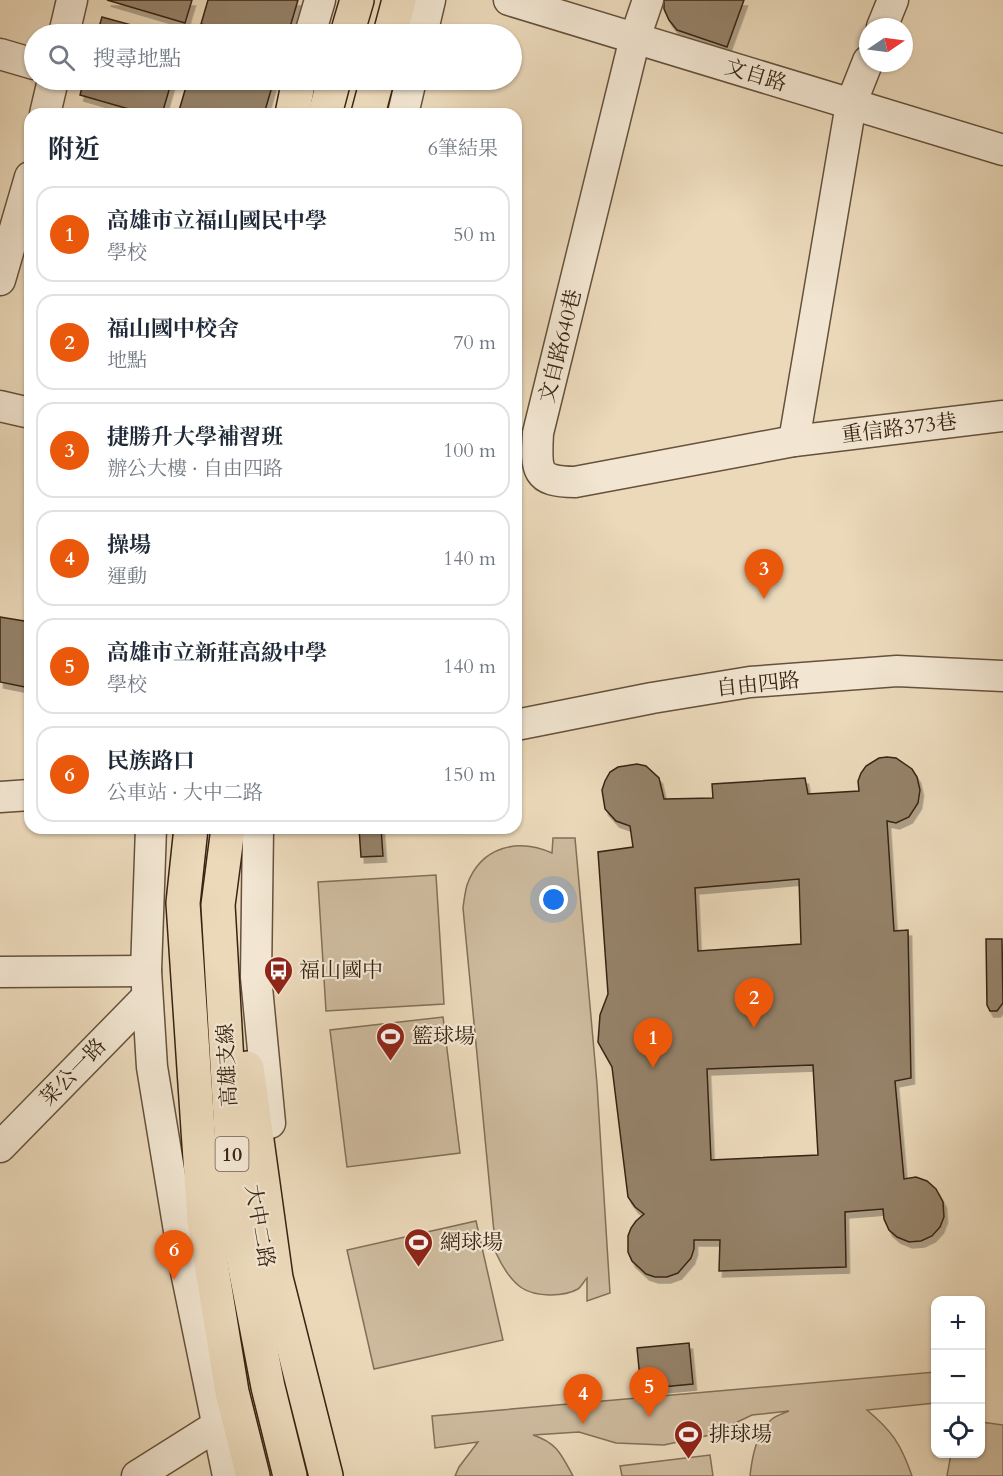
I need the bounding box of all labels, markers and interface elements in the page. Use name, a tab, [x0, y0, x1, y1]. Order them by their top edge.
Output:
north arrow	[859, 18, 913, 72]
search box	[24, 24, 522, 90]
icon: search	[45, 41, 78, 74]
text: 搜尋地點	[93, 44, 181, 74]
street label: 文自路	[721, 52, 790, 99]
text: 附近	[48, 132, 100, 167]
text: 6筆結果	[428, 135, 498, 162]
text: 高雄市立福山國民中學	[107, 206, 327, 236]
text: 1	[64, 221, 75, 248]
text: 50 m	[453, 221, 496, 248]
text: 學校	[107, 239, 147, 266]
street label: 文自路640巷	[532, 286, 589, 406]
text: 福山國中校舍	[107, 314, 239, 344]
text: 2	[64, 329, 75, 356]
text: 70 m	[453, 329, 496, 356]
text: 地點	[107, 347, 147, 374]
street label: 重信路373巷	[840, 407, 959, 450]
text: 捷勝升大學補習班	[107, 422, 283, 452]
text: 3	[64, 437, 75, 464]
text: 100 m	[443, 437, 496, 464]
text: 辦公大樓 · 自由四路	[107, 455, 283, 482]
text: 操場	[107, 530, 151, 560]
text: 4	[64, 545, 75, 572]
text: 140 m	[443, 545, 496, 572]
pin: 3	[744, 550, 783, 599]
text: 運動	[107, 563, 147, 590]
text: 高雄市立新莊高級中學	[107, 638, 327, 668]
text: 5	[64, 653, 75, 680]
text: 140 m	[443, 653, 496, 680]
street label: 自由四路	[715, 666, 801, 703]
text: 學校	[107, 671, 147, 698]
text: 民族路口	[107, 746, 195, 776]
text: 6	[64, 761, 75, 788]
text: 150 m	[443, 761, 496, 788]
text: 公車站 · 大中二路	[107, 779, 263, 806]
your location	[539, 885, 568, 914]
bus stop icon: 福山國中	[262, 954, 294, 996]
place label: 福山國中	[299, 956, 383, 985]
pin: 2	[734, 978, 774, 1028]
pin: 1	[634, 1018, 672, 1068]
sports icon: 籃球場	[375, 1020, 407, 1062]
street label: 高雄支線	[211, 1022, 244, 1108]
place label: 籃球場	[412, 1022, 475, 1051]
street label: 菜公一路	[34, 1032, 113, 1113]
road number: 10	[216, 1137, 248, 1171]
street label: 大中二路	[238, 1182, 281, 1270]
sports icon: 網球場	[403, 1226, 435, 1268]
place label: 網球場	[440, 1228, 503, 1257]
pin: 6	[154, 1230, 194, 1280]
map controls	[931, 1296, 985, 1458]
button: +	[931, 1296, 985, 1350]
button: −	[931, 1350, 985, 1404]
pin: 5	[630, 1368, 668, 1417]
pin: 4	[564, 1374, 602, 1424]
button: locate	[931, 1404, 985, 1458]
sports icon: 排球場	[672, 1418, 704, 1460]
place label: 排球場	[709, 1420, 772, 1449]

